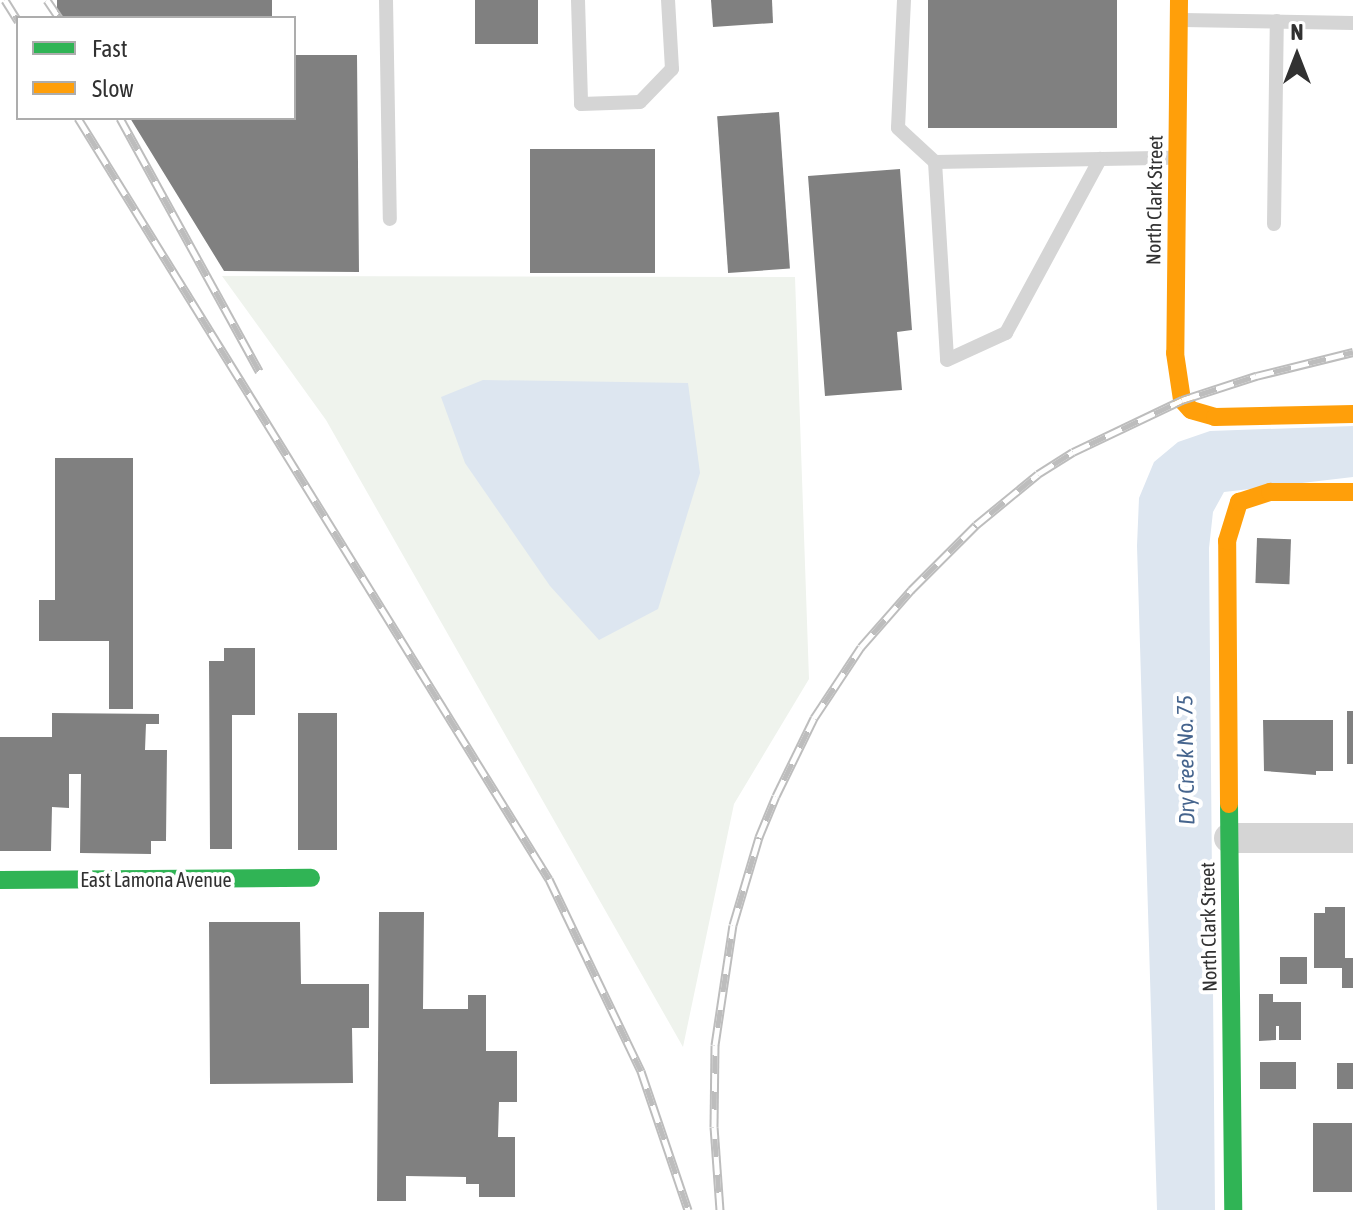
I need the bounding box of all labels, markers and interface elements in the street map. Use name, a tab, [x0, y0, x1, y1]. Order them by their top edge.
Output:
legend	[16, 16, 296, 120]
north arrow	[1257, 16, 1337, 96]
text: N	[1291, 19, 1303, 45]
text: Fast	[92, 35, 128, 62]
text: Slow	[92, 75, 134, 102]
street label: North Clark Street	[1141, 135, 1167, 265]
water label: Dry Creek No. 75	[1172, 695, 1200, 825]
street label: North Clark Street	[1195, 862, 1221, 992]
street label: East Lamona Avenue	[80, 867, 232, 891]

